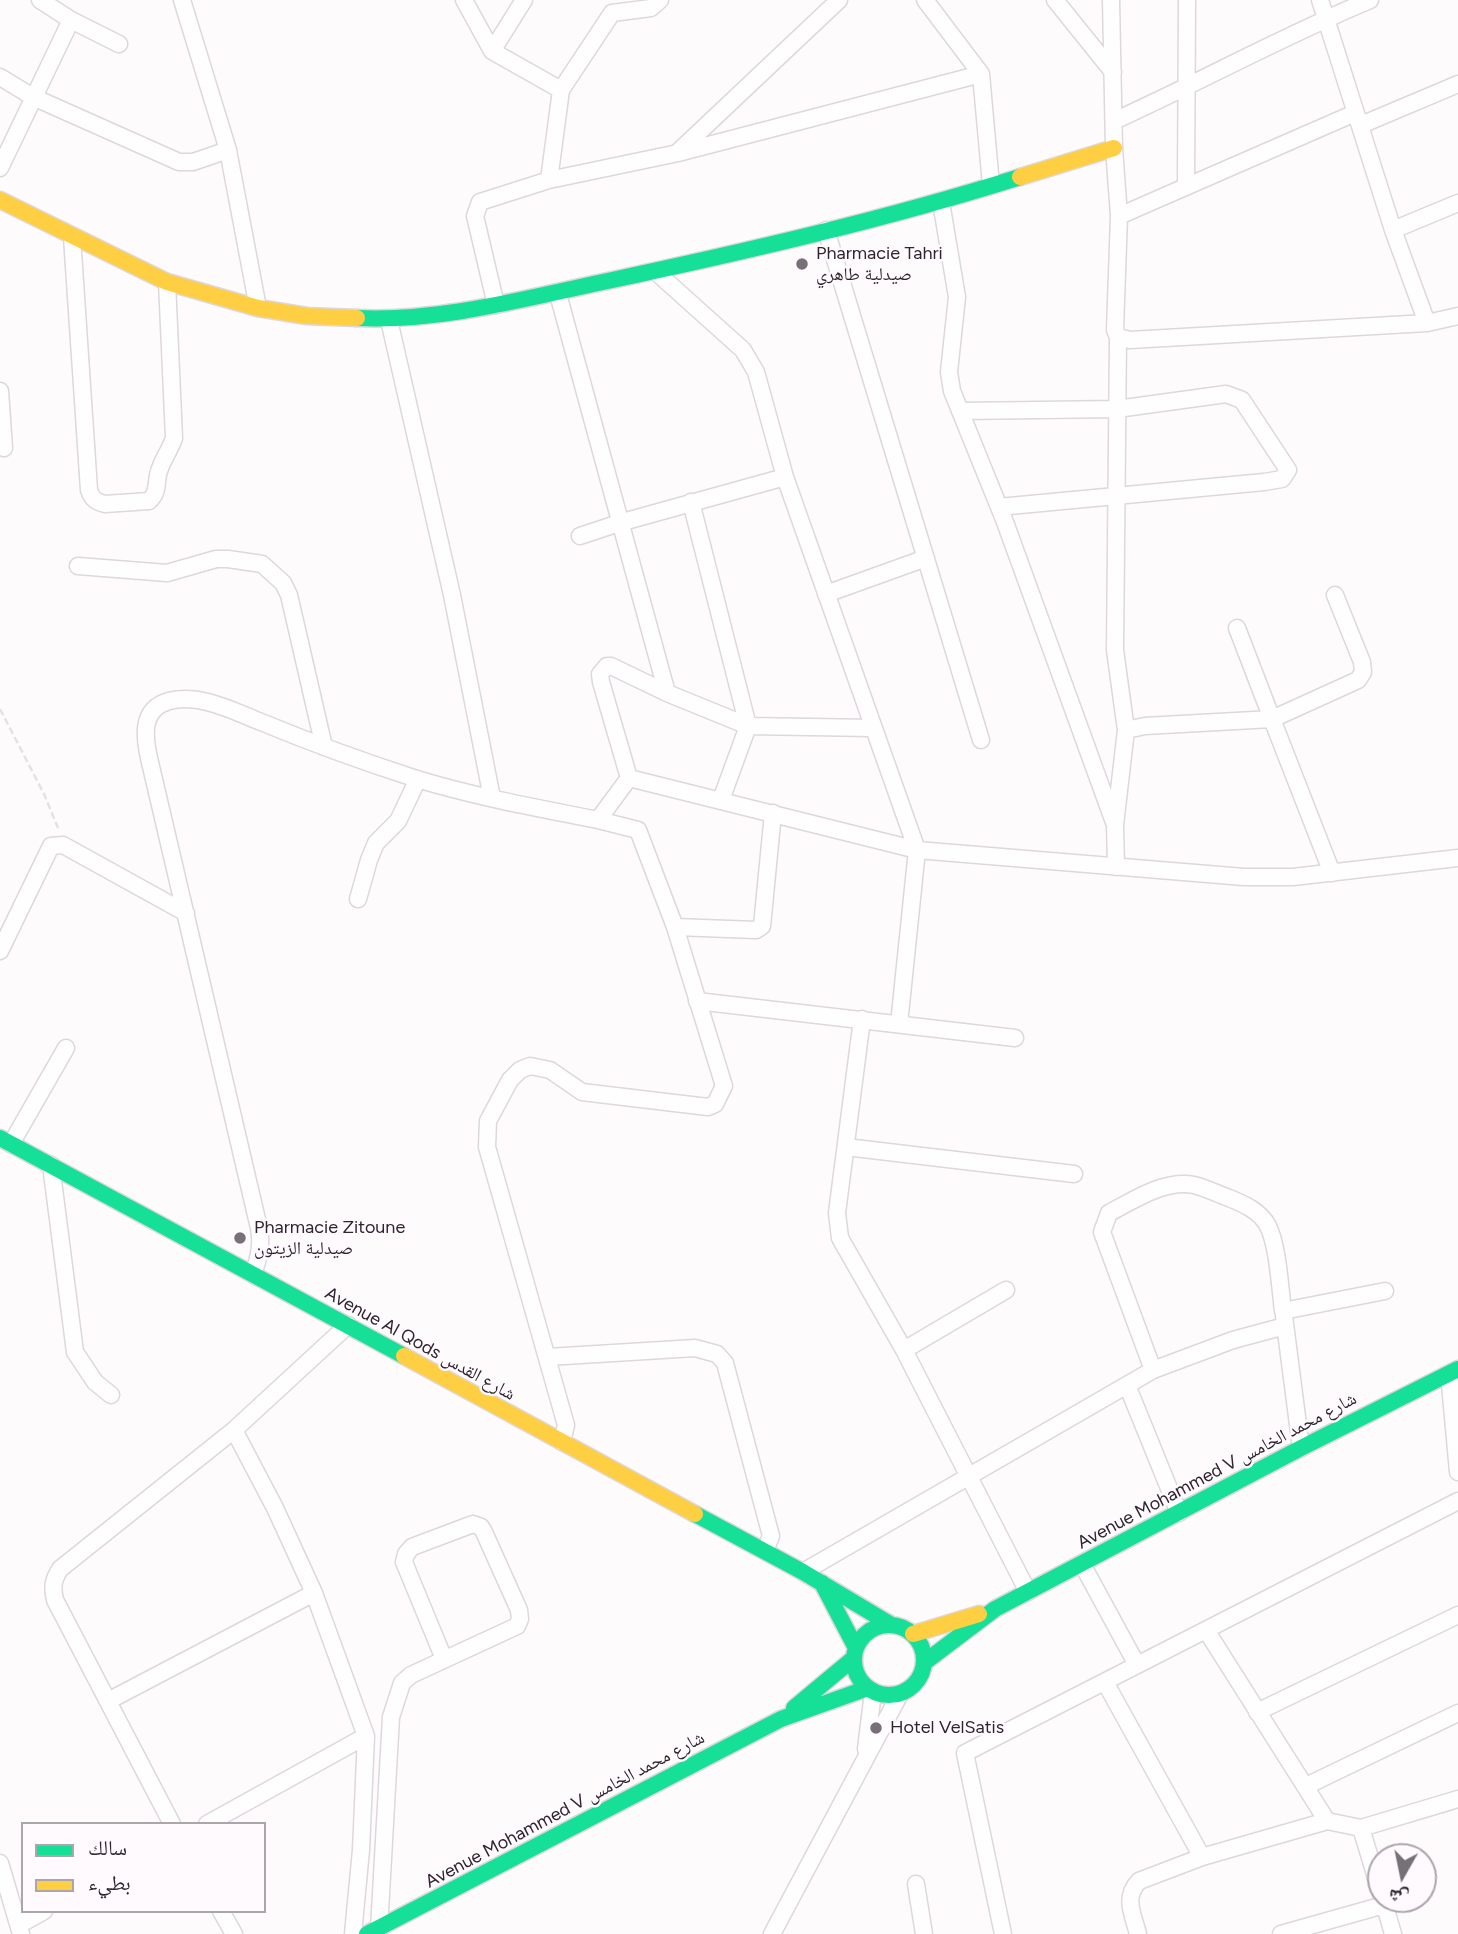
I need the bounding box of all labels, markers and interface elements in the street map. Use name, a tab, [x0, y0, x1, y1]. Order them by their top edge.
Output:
place label: Pharmacie Tahri صيدلية طاهري	[816, 243, 943, 286]
marker: Pharmacie Tahri صيدلية طاهري	[794, 256, 810, 272]
place label: Pharmacie Zitoune صيدلية الزيتون	[254, 1217, 405, 1260]
marker: Pharmacie Zitoune صيدلية الزيتون	[232, 1230, 248, 1246]
street label: Avenue Al Qods شارع القدس	[321, 1283, 519, 1405]
street label: Avenue Mohammed V شارع محمد الخامس	[1074, 1388, 1360, 1554]
place label: Hotel VelSatis	[890, 1717, 1004, 1739]
marker: Hotel VelSatis	[868, 1720, 884, 1736]
street label: Avenue Mohammed V شارع محمد الخامس	[422, 1727, 708, 1893]
legend	[21, 1822, 266, 1913]
text: سالك	[88, 1835, 127, 1860]
north arrow	[1367, 1843, 1437, 1913]
text: بطيء	[88, 1870, 131, 1895]
text: ش	[1387, 1884, 1411, 1910]

